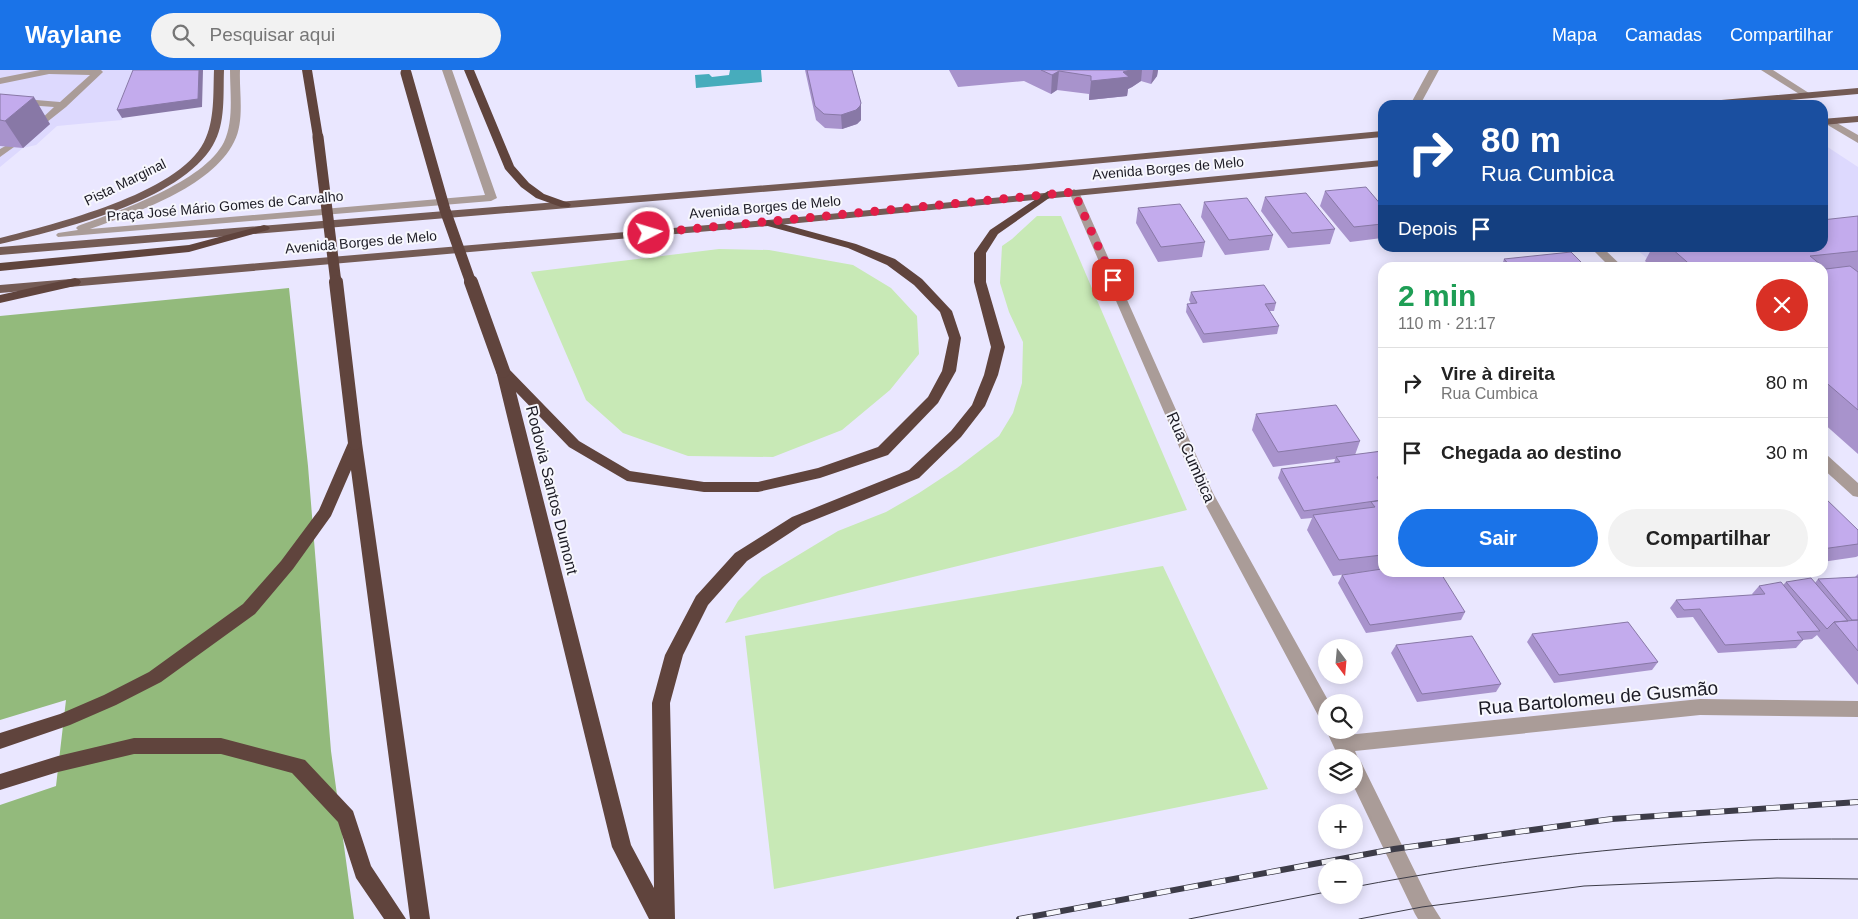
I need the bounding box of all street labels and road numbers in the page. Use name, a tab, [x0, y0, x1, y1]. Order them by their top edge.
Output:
street label: Avenida Borges de Melo	[1091, 153, 1245, 183]
street label: Pista Marginal	[82, 155, 168, 209]
street label: Praça José Mário Gomes de Carvalho	[106, 188, 344, 224]
street label: Avenida Borges de Melo	[688, 192, 842, 222]
street label: Avenida Borges de Melo	[284, 227, 438, 257]
street label: Rodovia Santos Dumont	[523, 404, 581, 577]
street label: Rua Cumbica	[1164, 409, 1219, 505]
street label: Rua Bartolomeu de Gusmão	[1477, 677, 1719, 719]

